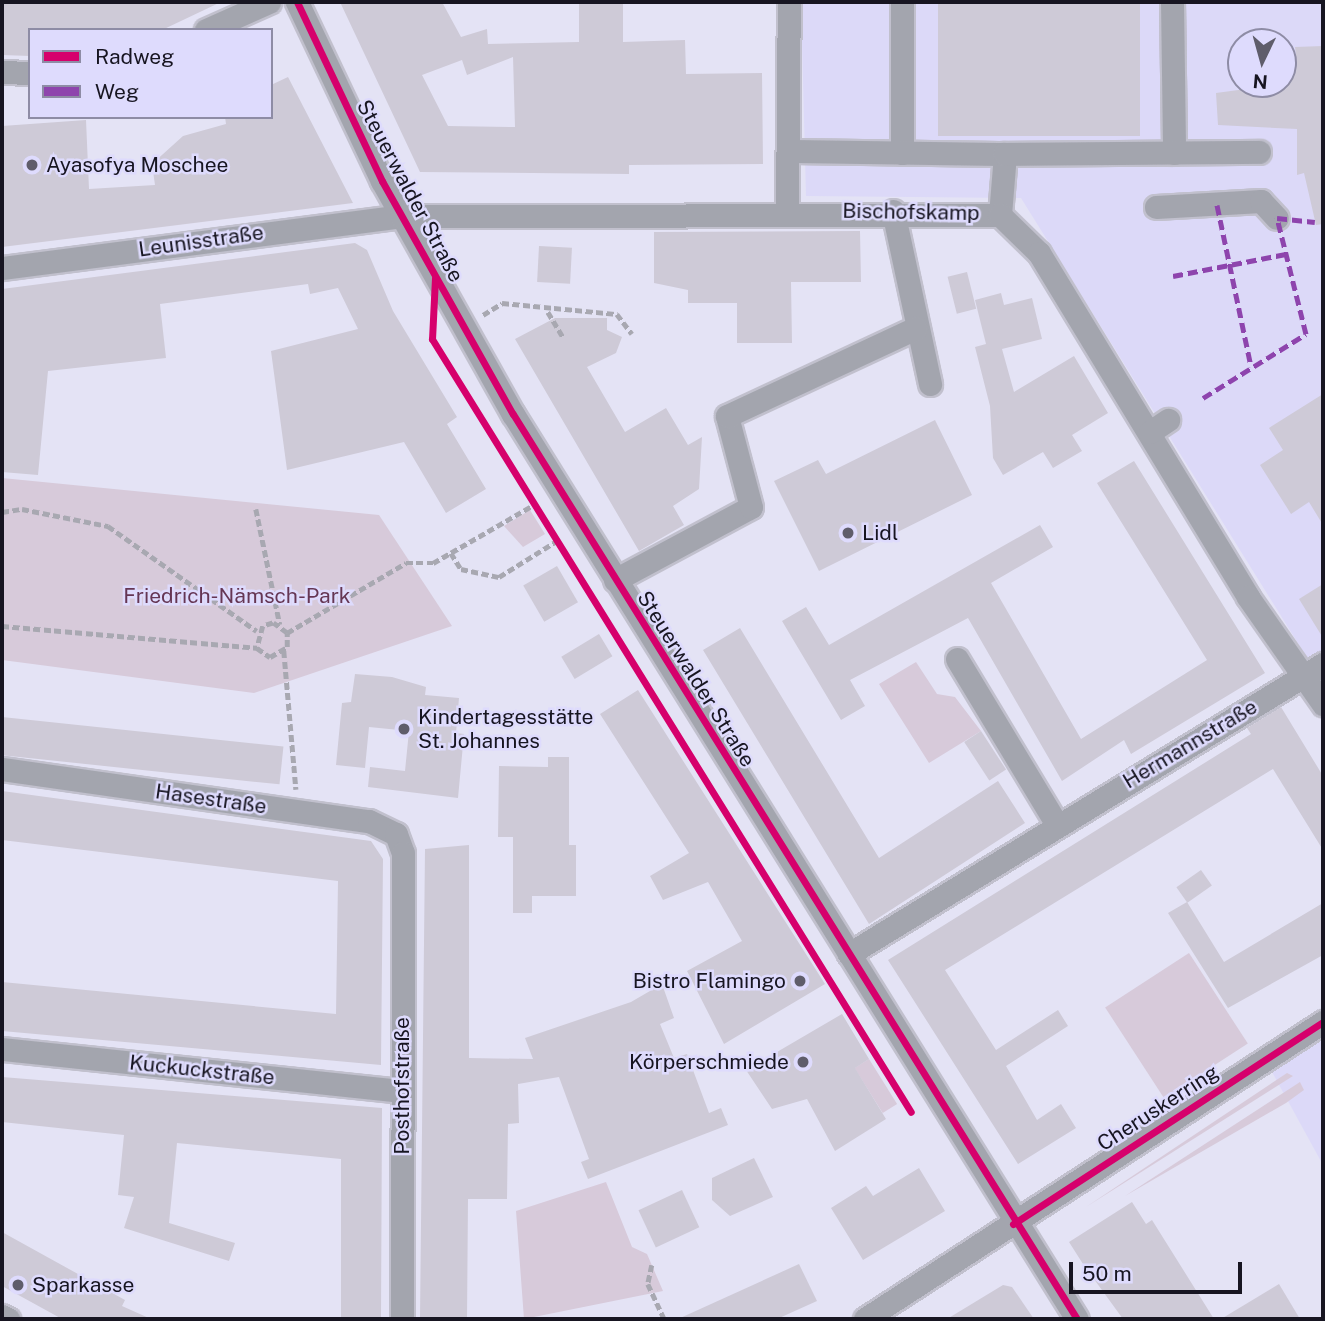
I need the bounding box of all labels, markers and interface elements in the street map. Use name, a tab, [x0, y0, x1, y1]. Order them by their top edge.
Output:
legend	[28, 28, 273, 119]
north arrow	[1227, 28, 1297, 98]
text: Radweg	[95, 44, 174, 69]
text: N	[1252, 70, 1269, 94]
text: Weg	[95, 79, 139, 104]
street label: Steuerwalder Straße	[351, 96, 469, 286]
place label: Ayasofya Moschee	[46, 152, 228, 178]
marker: Ayasofya Moschee	[24, 157, 40, 173]
street label: Bischofskamp	[842, 198, 980, 226]
street label: Leunisstraße	[137, 220, 265, 262]
place label: Lidl	[862, 520, 898, 546]
marker: Lidl	[840, 525, 856, 541]
park label: Friedrich-Nämsch-Park	[123, 583, 351, 609]
street label: Steuerwalder Straße	[632, 586, 760, 772]
street label: Hermannstraße	[1118, 694, 1262, 794]
place label: Kindertagesstätte St. Johannes	[418, 704, 594, 754]
marker: Kindertagesstätte St. Johannes	[396, 721, 412, 737]
street label: Hasestraße	[154, 779, 268, 819]
place label: Bistro Flamingo	[633, 968, 786, 994]
marker: Bistro Flamingo	[792, 973, 808, 989]
street label: Posthofstraße	[389, 1017, 415, 1155]
place label: Körperschmiede	[629, 1049, 789, 1075]
street label: Kuckuckstraße	[128, 1050, 276, 1090]
marker: Körperschmiede	[795, 1054, 811, 1070]
street label: Cheruskerring	[1093, 1059, 1223, 1157]
scale bar	[1073, 1248, 1246, 1292]
text: 50 m	[1082, 1261, 1132, 1286]
place label: Sparkasse	[32, 1272, 134, 1298]
marker: Sparkasse	[10, 1277, 26, 1293]

